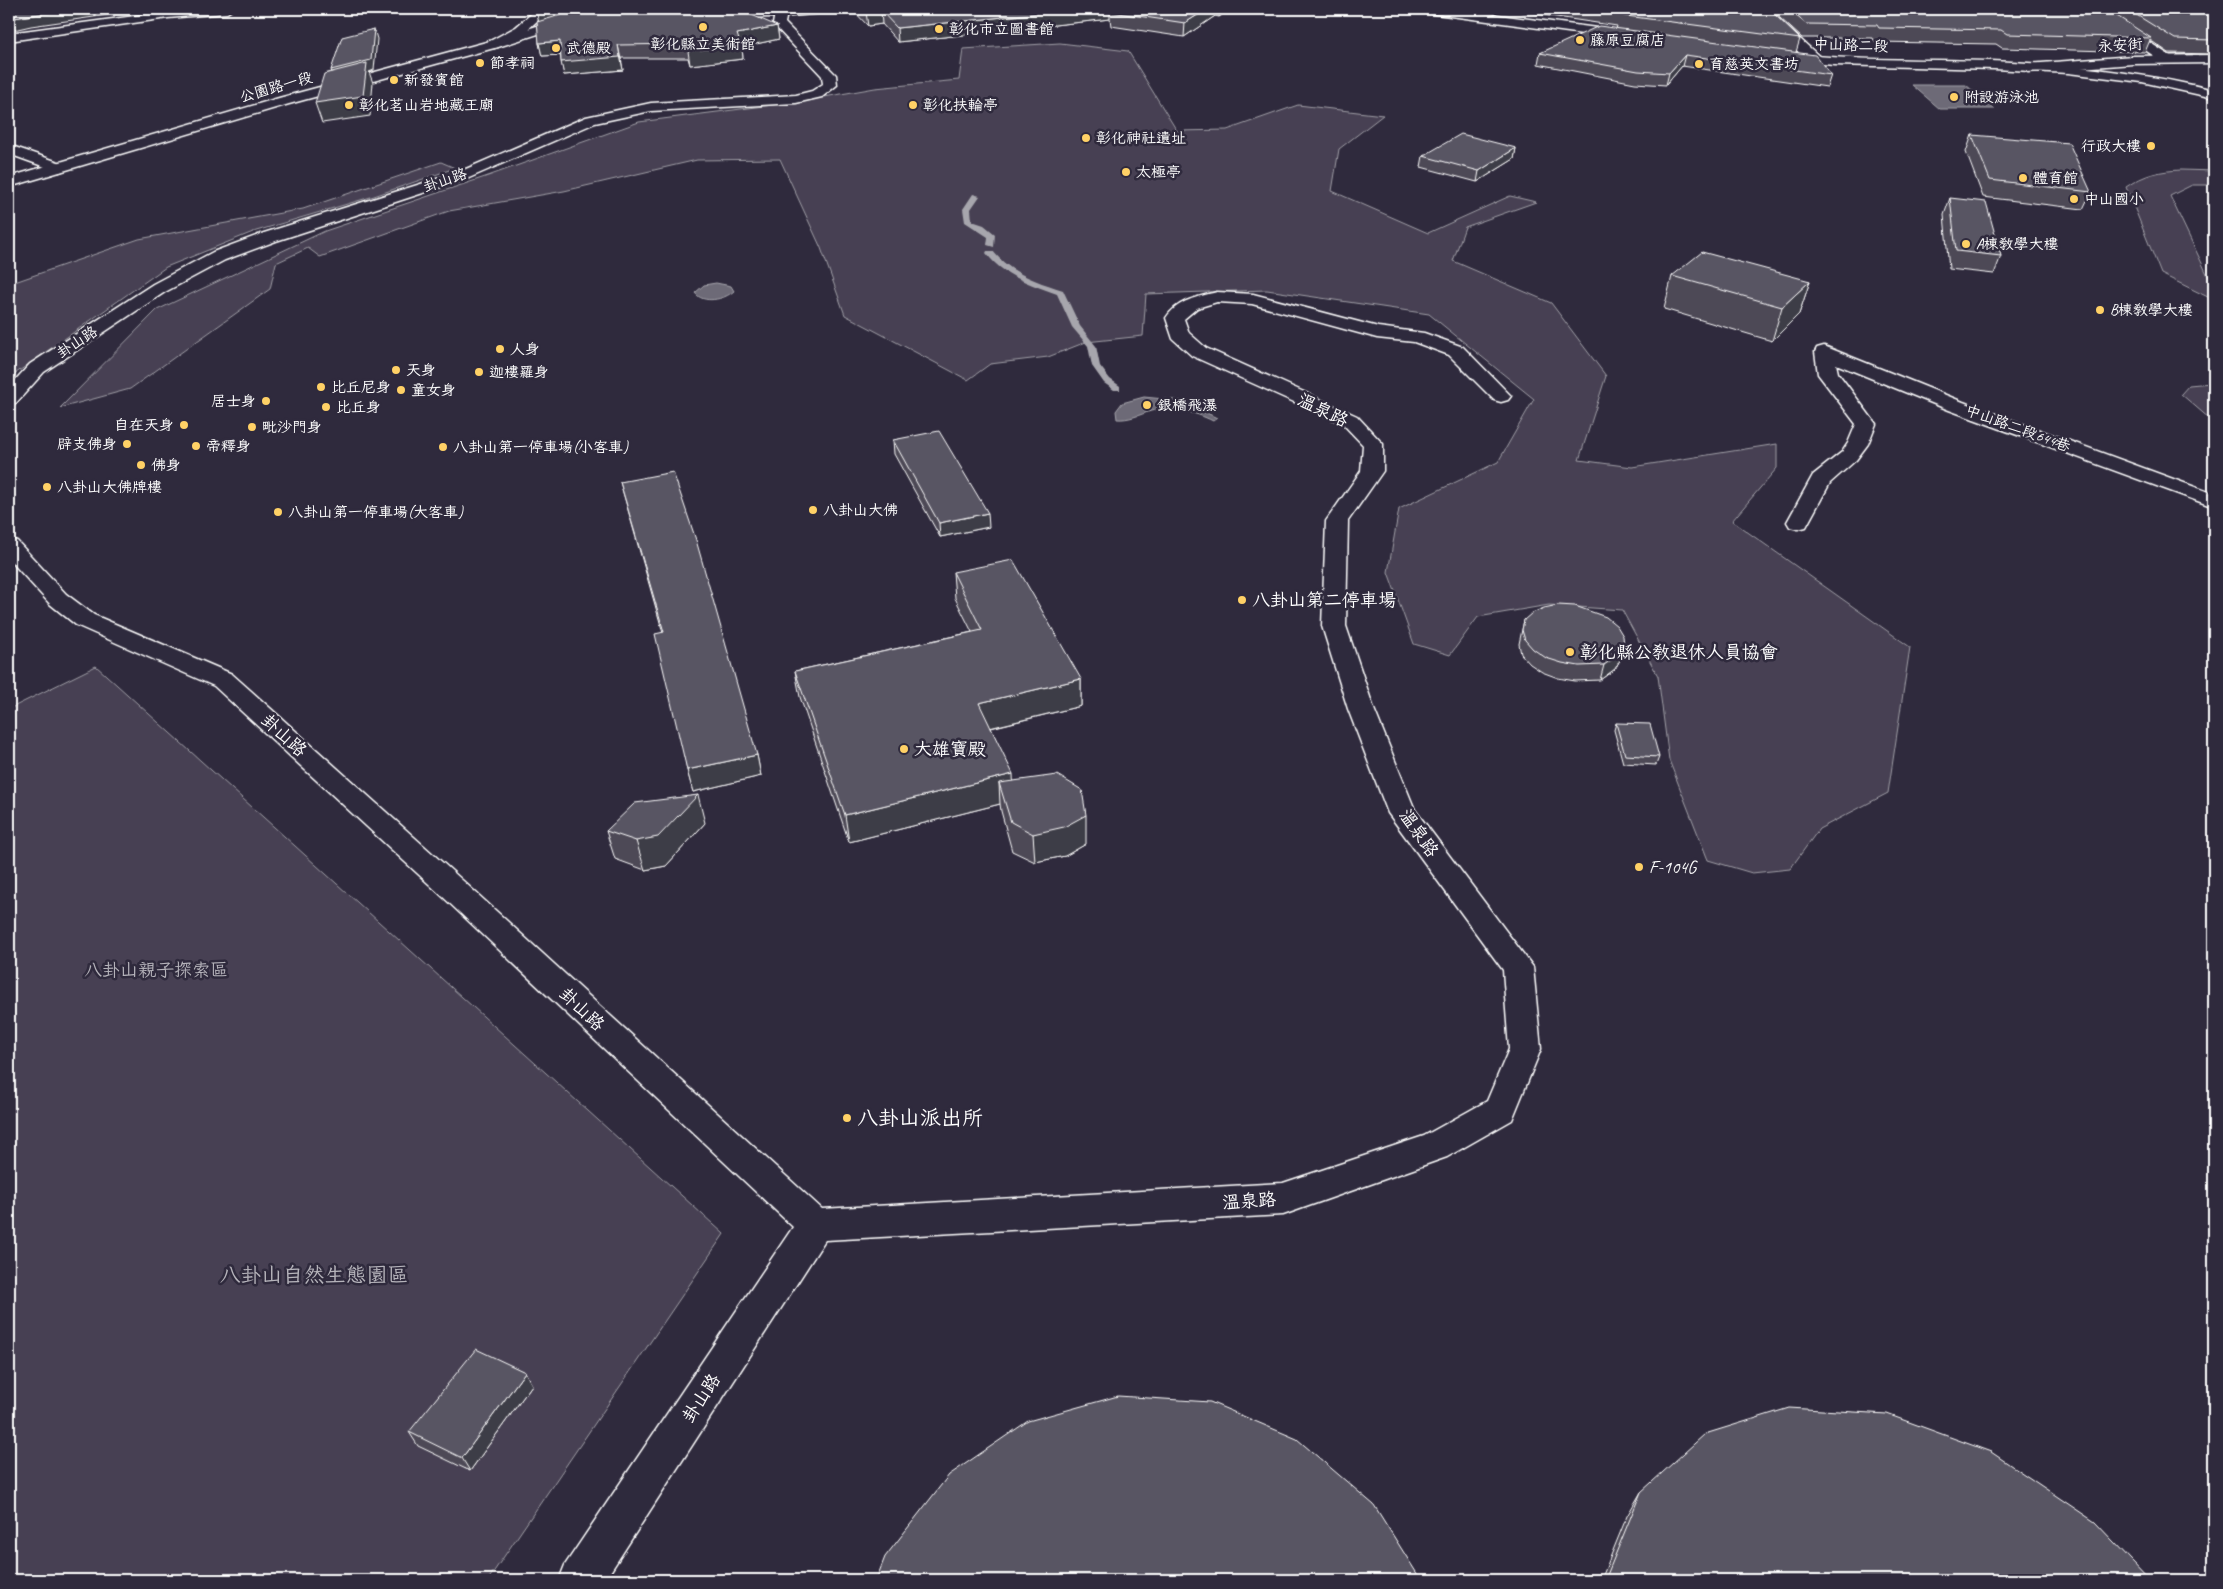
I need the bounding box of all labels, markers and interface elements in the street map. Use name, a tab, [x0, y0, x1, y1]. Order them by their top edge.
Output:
place label: 彰化市立圖書館	[949, 20, 1054, 39]
marker: 彰化縣立美術館	[697, 21, 709, 33]
marker: 彰化市立圖書館	[933, 23, 945, 35]
place label: 藤原豆腐店	[1590, 31, 1665, 50]
marker: 藤原豆腐店	[1574, 34, 1586, 46]
place label: 彰化縣立美術館	[650, 35, 756, 54]
street label: 中山路二段	[1813, 35, 1889, 56]
street label: 永安街	[2097, 35, 2143, 56]
place label: 武德殿	[566, 39, 611, 58]
marker: 武德殿	[550, 42, 562, 54]
place label: 節孝祠	[490, 54, 535, 73]
place label: 育慈英文書坊	[1709, 55, 1799, 74]
marker: 節孝祠	[474, 57, 486, 69]
marker: 育慈英文書坊	[1693, 58, 1705, 70]
street label: 公園路一段	[237, 68, 315, 107]
place label: 新發賓館	[404, 71, 464, 90]
marker: 新發賓館	[388, 74, 400, 86]
place label: 附設游泳池	[1964, 88, 2039, 107]
marker: 附設游泳池	[1948, 91, 1960, 103]
place label: 彰化茗山岩地藏王廟	[359, 96, 494, 115]
place label: 彰化扶輪亭	[923, 96, 998, 115]
marker: 彰化茗山岩地藏王廟	[343, 99, 355, 111]
marker: 彰化扶輪亭	[907, 99, 919, 111]
place label: 彰化神社遺址	[1096, 129, 1186, 148]
marker: 彰化神社遺址	[1080, 132, 1092, 144]
place label: 行政大樓	[2081, 137, 2141, 156]
marker: 行政大樓	[2145, 140, 2157, 152]
place label: 太極亭	[1136, 163, 1181, 182]
street label: 卦山路	[421, 164, 470, 197]
marker: 太極亭	[1120, 166, 1132, 178]
place label: 體育館	[2033, 169, 2078, 188]
marker: 體育館	[2017, 172, 2029, 184]
place label: 中山國小	[2084, 190, 2144, 209]
marker: 中山國小	[2068, 193, 2080, 205]
place label: A棟教學大樓	[1976, 235, 2059, 254]
marker: A棟教學大樓	[1960, 238, 1972, 250]
place label: B棟教學大樓	[2110, 301, 2193, 320]
marker: B棟教學大樓	[2094, 304, 2106, 316]
street label: 卦山路	[53, 322, 101, 363]
place label: 人身	[510, 340, 540, 359]
marker: 人身	[494, 343, 506, 355]
place label: 天身	[406, 361, 436, 380]
place label: 迦樓羅身	[489, 363, 549, 382]
marker: 天身	[390, 364, 402, 376]
marker: 迦樓羅身	[473, 366, 485, 378]
place label: 比丘尼身	[331, 378, 391, 397]
marker: 比丘尼身	[315, 381, 327, 393]
place label: 童女身	[411, 381, 456, 400]
marker: 童女身	[395, 384, 407, 396]
street label: 溫泉路	[1294, 388, 1352, 432]
place label: 居士身	[211, 392, 256, 411]
marker: 居士身	[260, 395, 272, 407]
place label: 銀橋飛瀑	[1157, 396, 1218, 415]
place label: 比丘身	[336, 398, 381, 417]
marker: 銀橋飛瀑	[1141, 399, 1153, 411]
marker: 比丘身	[320, 401, 332, 413]
street label: 中山路二段644巷	[1963, 401, 2073, 456]
place label: 自在天身	[114, 416, 174, 435]
place label: 毗沙門身	[262, 418, 322, 437]
marker: 自在天身	[178, 419, 190, 431]
marker: 毗沙門身	[246, 421, 258, 433]
place label: 辟支佛身	[57, 435, 117, 454]
place label: 帝釋身	[206, 437, 251, 456]
marker: 辟支佛身	[121, 438, 133, 450]
place label: 八卦山第一停車場(小客車)	[453, 438, 629, 457]
marker: 帝釋身	[190, 440, 202, 452]
marker: 八卦山第一停車場(小客車)	[437, 441, 449, 453]
place label: 佛身	[151, 456, 181, 475]
marker: 佛身	[135, 459, 147, 471]
place label: 八卦山大佛牌樓	[57, 478, 162, 497]
marker: 八卦山大佛牌樓	[41, 481, 53, 493]
place label: 八卦山大佛	[823, 501, 898, 520]
place label: 八卦山第一停車場(大客車)	[288, 503, 464, 522]
marker: 八卦山大佛	[807, 504, 819, 516]
marker: 八卦山第一停車場(大客車)	[272, 506, 284, 518]
place label: 八卦山第二停車場	[1252, 589, 1396, 611]
marker: 八卦山第二停車場	[1236, 594, 1248, 606]
place label: 彰化縣公教退休人員協會	[1580, 641, 1778, 663]
marker: 彰化縣公教退休人員協會	[1564, 646, 1576, 658]
street label: 卦山路	[257, 709, 311, 761]
place label: 大雄寶殿	[914, 738, 986, 760]
marker: 大雄寶殿	[898, 743, 910, 755]
street label: 溫泉路	[1395, 805, 1443, 861]
place label: F-104G	[1649, 856, 1698, 878]
marker: F-104G	[1633, 861, 1645, 873]
park label: 八卦山親子探索區	[84, 959, 228, 981]
street label: 卦山路	[555, 983, 609, 1035]
place label: 八卦山派出所	[857, 1105, 983, 1131]
marker: 八卦山派出所	[841, 1112, 853, 1124]
street label: 溫泉路	[1221, 1188, 1277, 1214]
park label: 八卦山自然生態園區	[220, 1262, 409, 1288]
street label: 卦山路	[677, 1369, 725, 1427]

